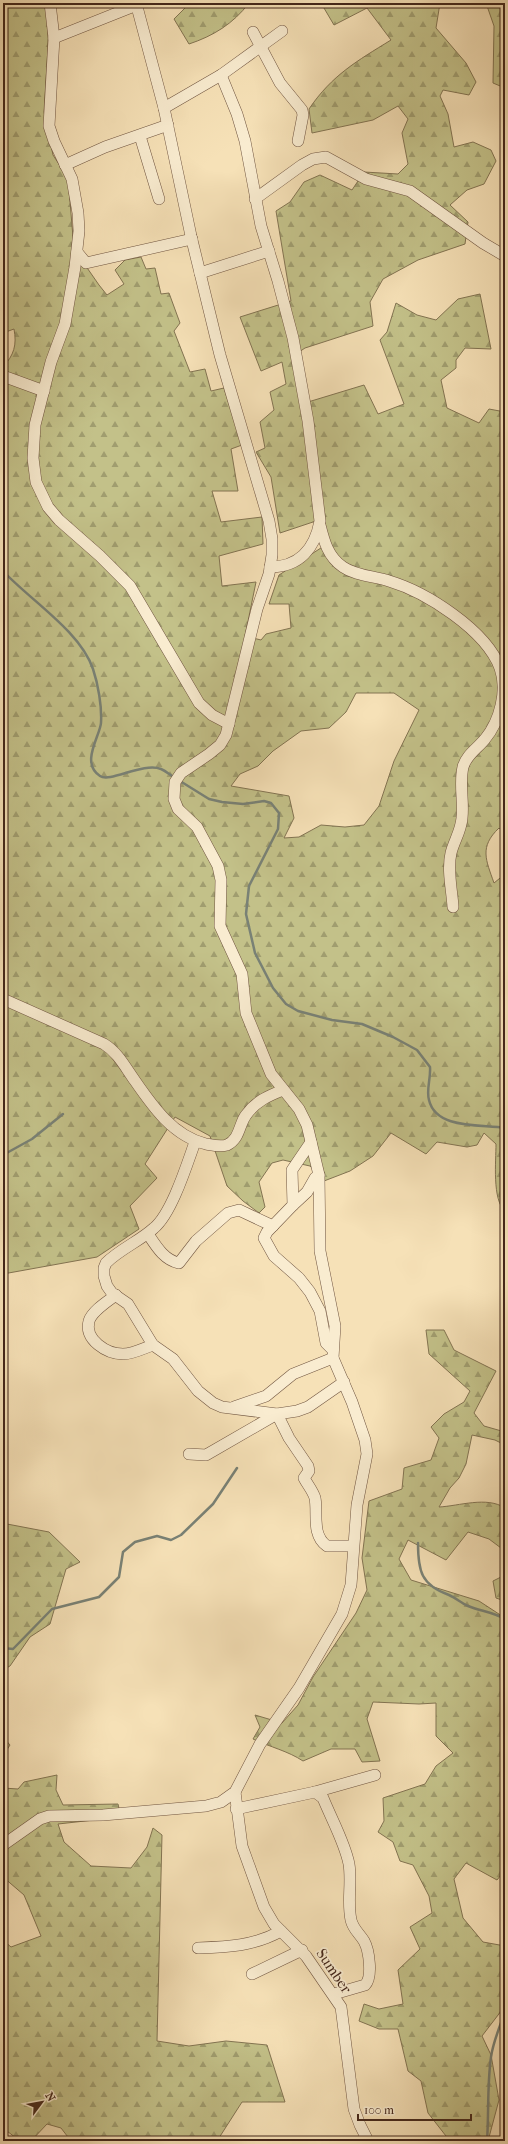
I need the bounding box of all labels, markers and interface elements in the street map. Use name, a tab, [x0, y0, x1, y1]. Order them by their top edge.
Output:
street label: Sumber	[312, 1945, 356, 1997]
north arrow	[22, 2082, 62, 2122]
text: N	[42, 2090, 58, 2104]
scale bar	[358, 2096, 471, 2122]
text: 100 m	[364, 2103, 394, 2117]

